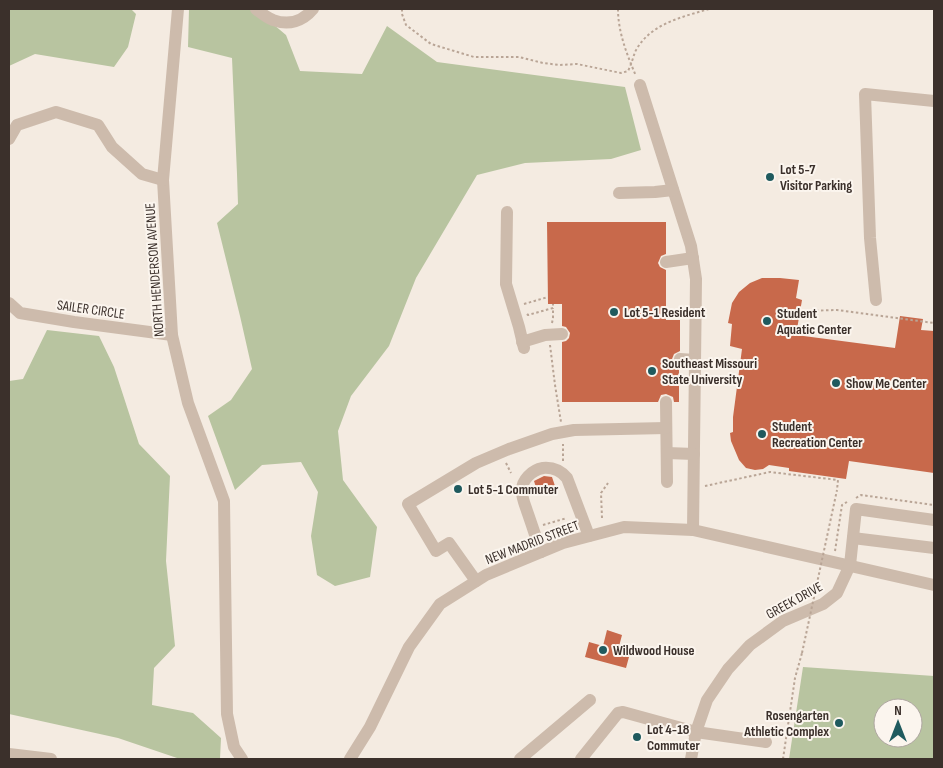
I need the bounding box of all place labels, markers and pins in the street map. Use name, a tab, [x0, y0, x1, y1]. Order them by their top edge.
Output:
place label: Lot 5-7 Visitor Parking	[780, 161, 852, 194]
marker: Lot 5-7 Visitor Parking	[764, 171, 776, 183]
place label: Lot 5-1 Resident	[624, 304, 706, 321]
place label: Student Aquatic Center	[776, 305, 852, 338]
marker: Lot 5-1 Resident	[608, 306, 620, 318]
marker: Student Aquatic Center	[761, 315, 773, 327]
place label: Southeast Missouri State University	[662, 355, 757, 388]
marker: Southeast Missouri State University	[646, 365, 658, 377]
place label: Show Me Center	[846, 375, 927, 392]
marker: Show Me Center	[830, 377, 842, 389]
place label: Student Recreation Center	[772, 418, 863, 451]
marker: Student Recreation Center	[756, 428, 768, 440]
place label: Lot 5-1 Commuter	[468, 481, 559, 498]
marker: Lot 5-1 Commuter	[452, 483, 464, 495]
place label: Wildwood House	[613, 642, 695, 659]
marker: Wildwood House	[597, 644, 609, 656]
place label: Rosengarten Athletic Complex	[743, 707, 829, 740]
marker: Rosengarten Athletic Complex	[833, 717, 845, 729]
place label: Lot 4-18 Commuter	[647, 721, 700, 754]
marker: Lot 4-18 Commuter	[631, 731, 643, 743]

